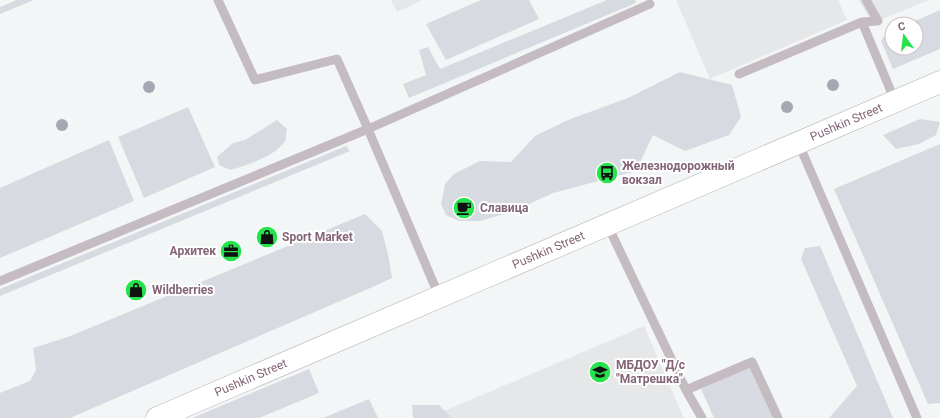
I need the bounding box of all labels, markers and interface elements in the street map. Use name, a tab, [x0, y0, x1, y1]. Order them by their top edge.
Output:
north arrow	[884, 16, 924, 56]
text: С	[897, 20, 907, 34]
street label: Pushkin Street	[808, 101, 885, 144]
place label: Железнодорожный вокзал	[622, 159, 735, 187]
bus stop icon: Железнодорожный вокзал	[594, 160, 620, 186]
cafe icon: Славица	[451, 195, 477, 221]
place label: Славица	[480, 201, 529, 215]
shop icon: Sport Market	[254, 224, 280, 250]
street label: Pushkin Street	[510, 228, 587, 272]
place label: Sport Market	[282, 230, 353, 244]
office icon: Архитек	[218, 238, 244, 264]
place label: Архитек	[170, 244, 216, 258]
shop icon: Wildberries	[123, 277, 149, 303]
place label: Wildberries	[152, 283, 213, 297]
street label: Pushkin Street	[212, 356, 289, 399]
place label: МБДОУ "Д/с "Матрешка"	[616, 358, 685, 386]
school or university icon: МБДОУ "Д/с "Матрешка"	[587, 359, 613, 385]

